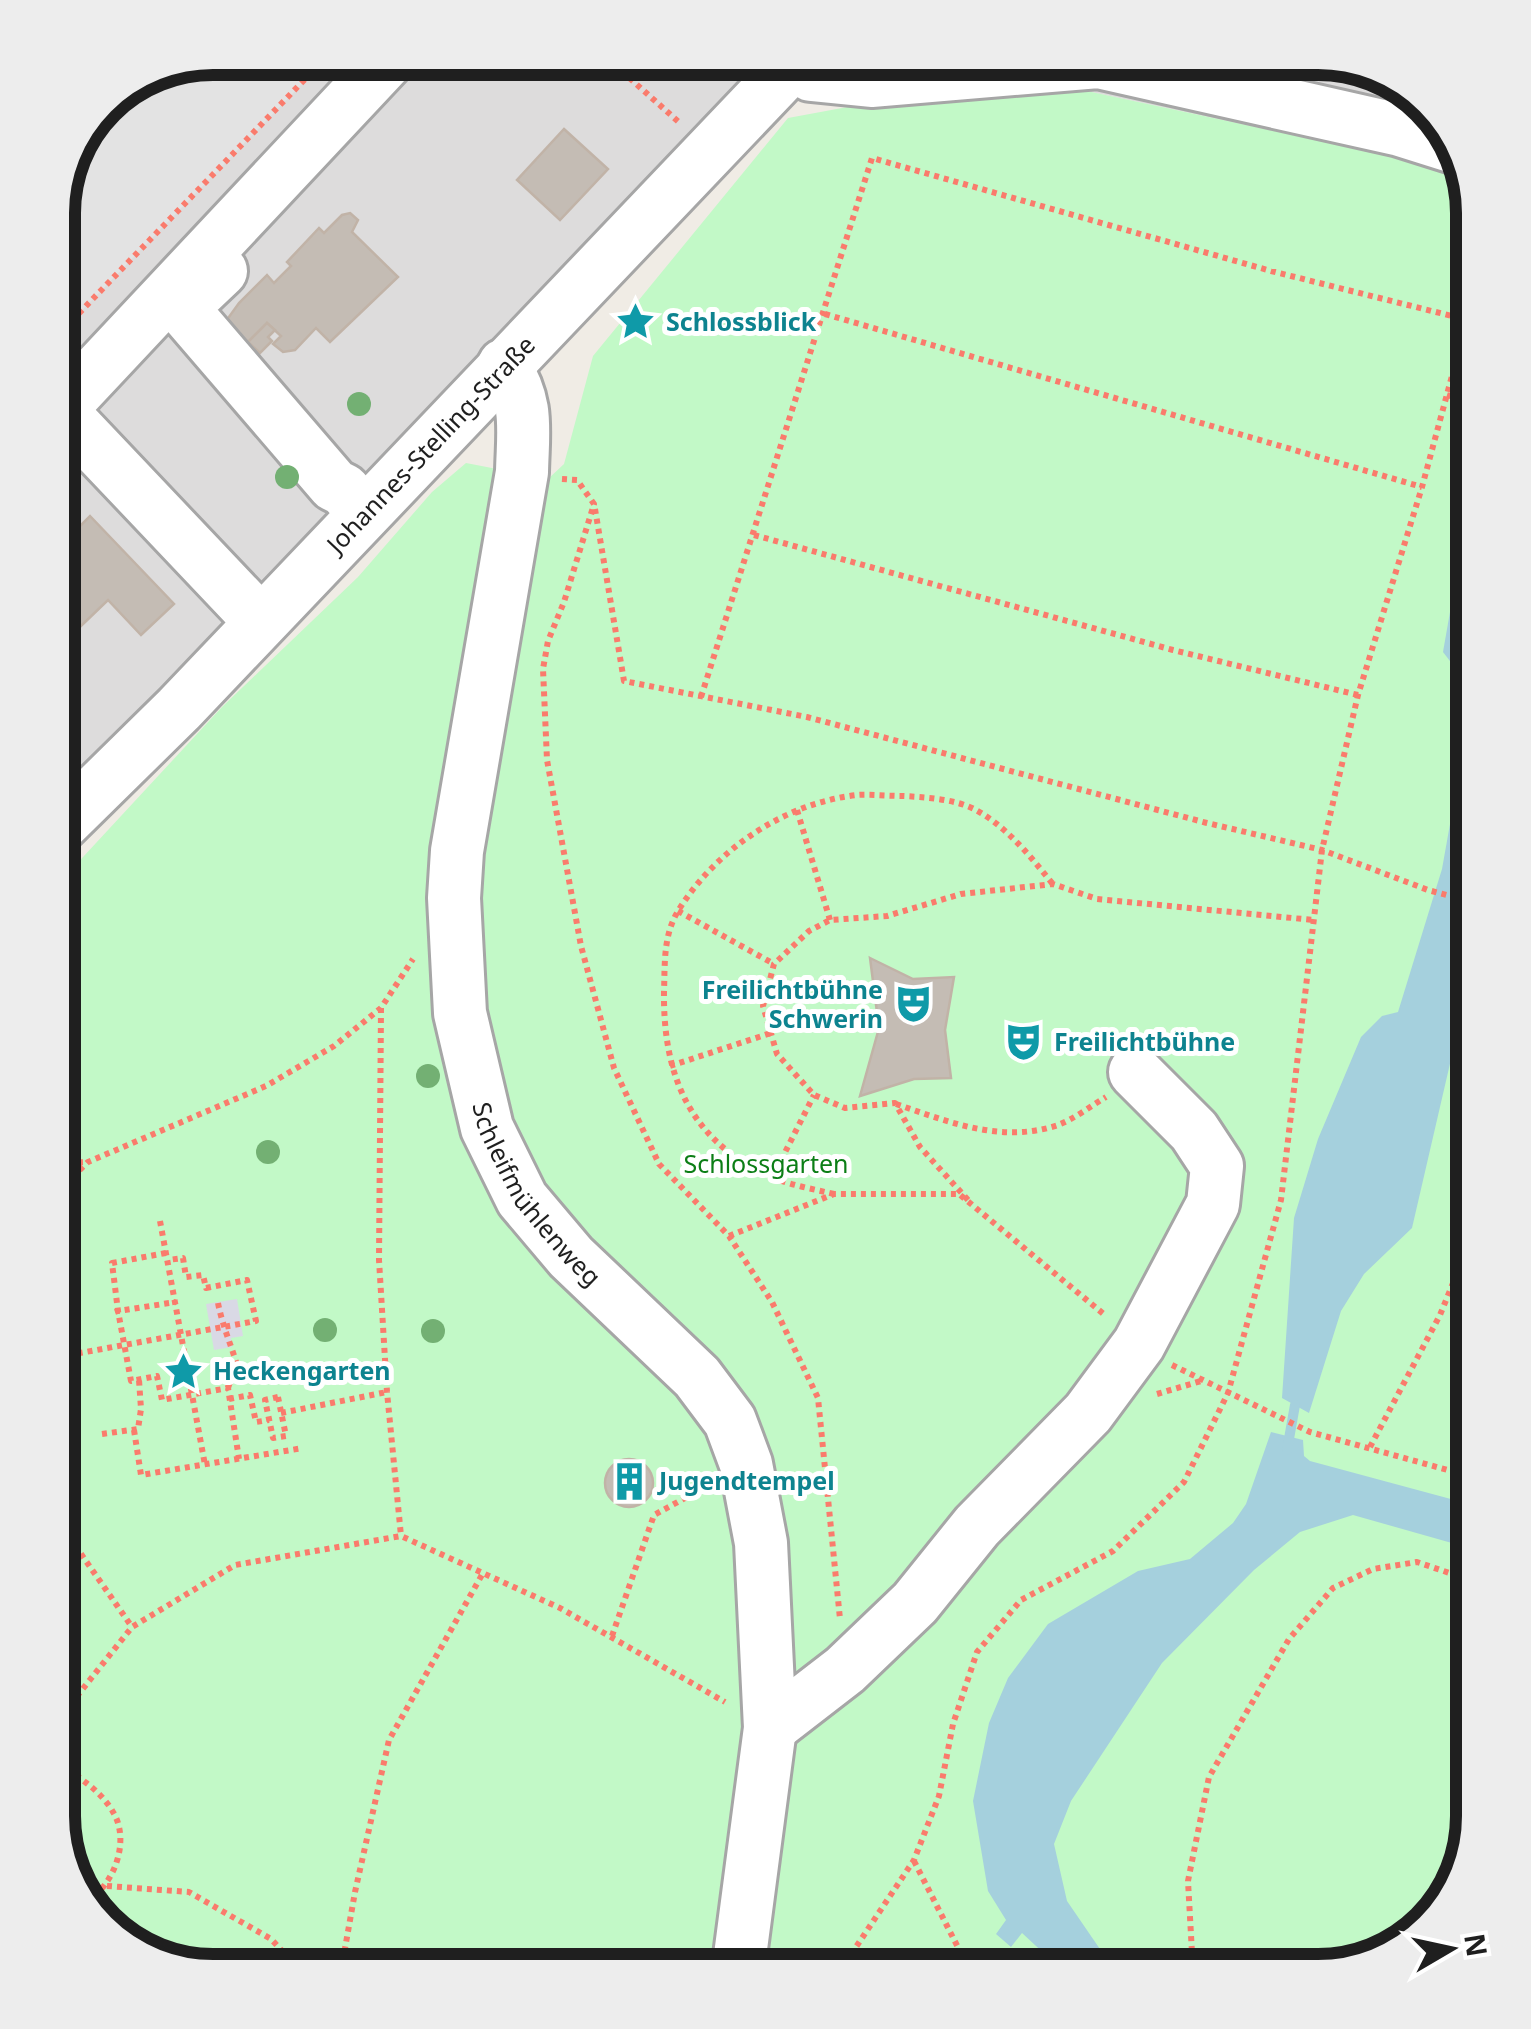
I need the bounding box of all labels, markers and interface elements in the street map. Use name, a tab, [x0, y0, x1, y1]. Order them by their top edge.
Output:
place icon: Schlossblick	[615, 301, 657, 343]
place label: Schlossblick	[666, 304, 817, 338]
street label: Johannes-Stelling-Straße	[317, 328, 542, 561]
place label: Freilichtbühne Schwerin	[702, 972, 883, 1035]
theatre icon: Freilichtbühne Schwerin	[892, 983, 934, 1025]
theatre icon: Freilichtbühne	[1003, 1021, 1045, 1063]
place label: Freilichtbühne	[1054, 1024, 1235, 1058]
street label: Schleifmühlenweg	[465, 1099, 609, 1293]
park label: Schlossgarten	[683, 1146, 849, 1180]
place icon: Heckengarten	[162, 1350, 204, 1392]
place label: Heckengarten	[213, 1353, 391, 1387]
building icon: Jugendtempel	[608, 1460, 650, 1502]
place label: Jugendtempel	[657, 1463, 835, 1497]
north arrow	[1401, 1899, 1501, 1999]
text: N	[1456, 1931, 1497, 1959]

